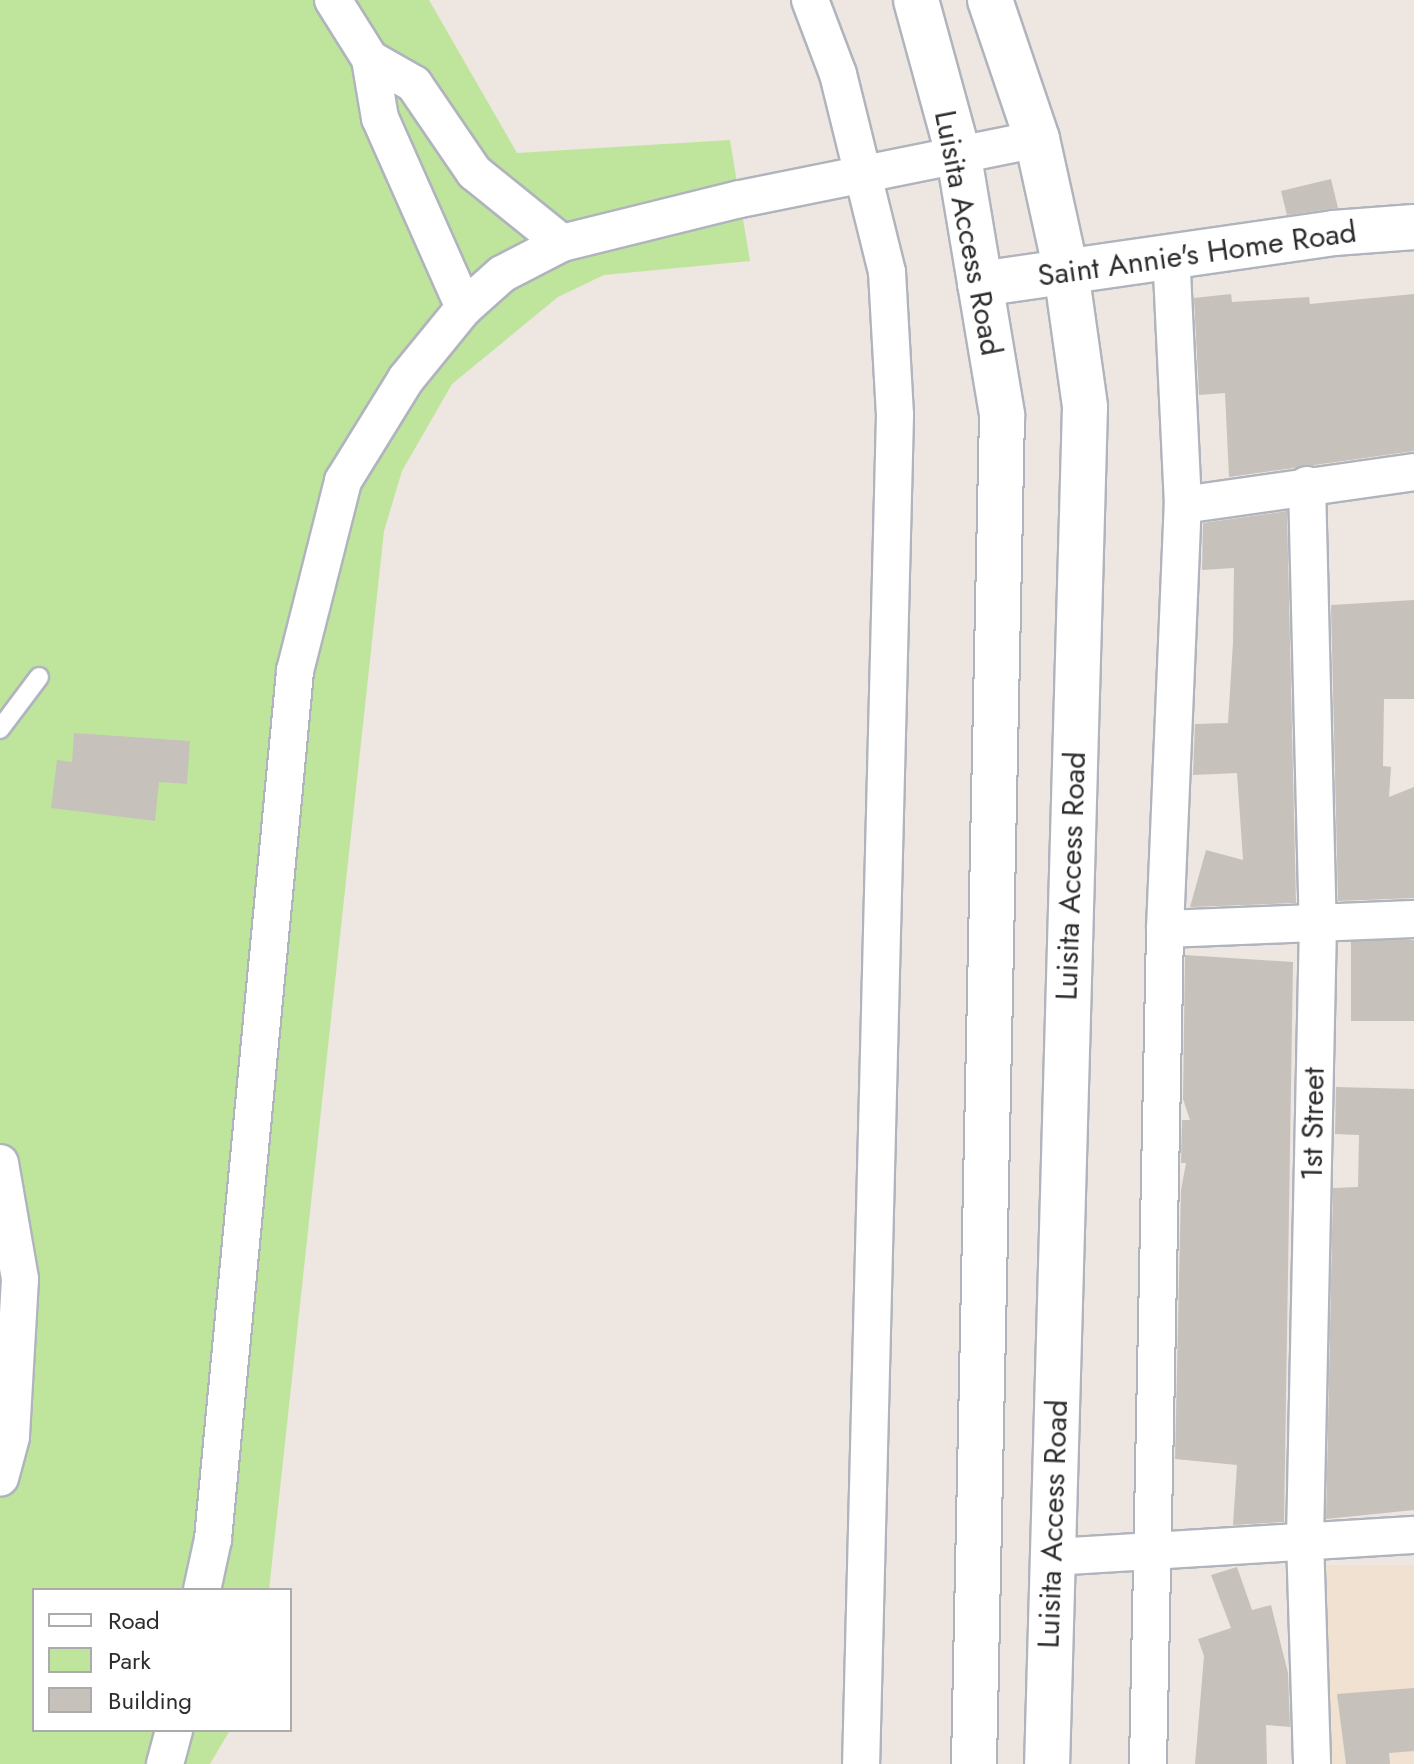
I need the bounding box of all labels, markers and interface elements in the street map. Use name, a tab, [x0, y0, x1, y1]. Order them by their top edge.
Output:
street label: Luisita Access Road	[927, 107, 1009, 359]
street label: Saint Annie's Home Road	[1035, 214, 1359, 294]
street label: Luisita Access Road	[1049, 751, 1093, 1001]
street label: 1st Street	[1294, 1067, 1332, 1181]
street label: Luisita Access Road	[1031, 1399, 1075, 1649]
legend	[32, 1588, 292, 1732]
text: Road	[108, 1603, 160, 1638]
text: Park	[108, 1643, 151, 1678]
text: Building	[108, 1683, 192, 1718]

